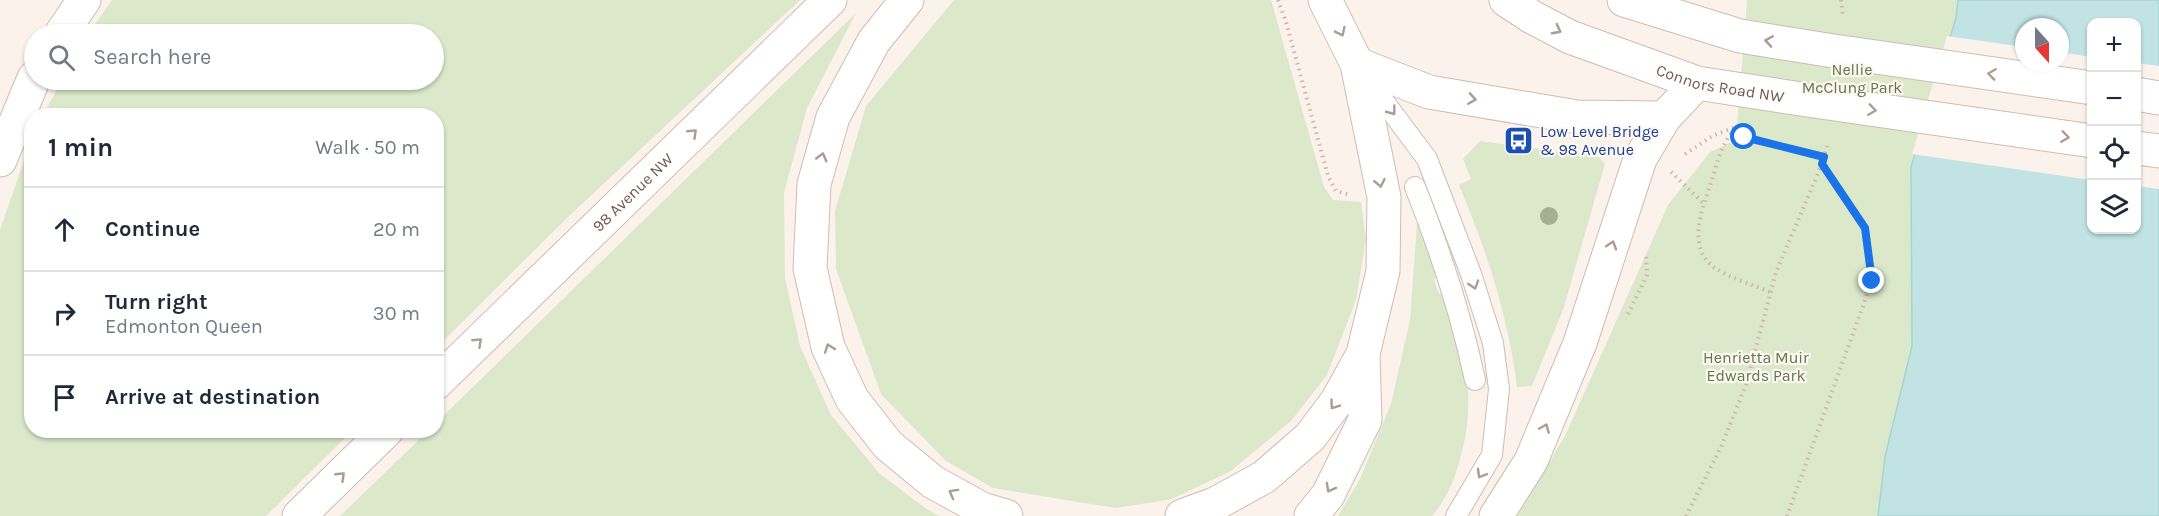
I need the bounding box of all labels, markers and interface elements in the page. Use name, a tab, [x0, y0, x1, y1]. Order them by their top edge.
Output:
north arrow	[2015, 18, 2069, 72]
map controls	[2087, 18, 2141, 234]
button: +	[2087, 18, 2141, 72]
one-way arrow	[1550, 22, 1561, 34]
search box	[24, 24, 444, 90]
one-way arrow	[1333, 26, 1345, 37]
one-way arrow	[1765, 35, 1774, 47]
icon: search	[45, 41, 78, 74]
text: Search here	[93, 44, 211, 70]
street label: Connors Road NW	[1654, 60, 1786, 106]
park label: Nellie McClung Park	[1802, 60, 1902, 97]
one-way arrow	[1987, 68, 1997, 80]
button: −	[2087, 72, 2141, 126]
one-way arrow	[1467, 93, 1477, 105]
one-way arrow	[1867, 103, 1876, 115]
one-way arrow	[1384, 104, 1395, 115]
place label: Low Level Bridge & 98 Avenue	[1540, 122, 1659, 159]
route start	[1730, 123, 1756, 149]
bus stop icon: Low Level Bridge & 98 Avenue	[1503, 124, 1535, 156]
button: locate	[2087, 126, 2141, 180]
one-way arrow	[686, 129, 697, 140]
one-way arrow	[2060, 131, 2069, 143]
text: 1 min	[48, 132, 113, 163]
text: Walk · 50 m	[315, 136, 420, 159]
street label: 98 Avenue NW	[588, 148, 677, 235]
one-way arrow	[815, 152, 827, 163]
one-way arrow	[1373, 178, 1386, 188]
button: layers	[2087, 180, 2141, 234]
icon: ahead	[48, 213, 81, 246]
text: Continue	[105, 216, 200, 242]
text: 20 m	[373, 218, 420, 241]
one-way arrow	[1605, 240, 1617, 251]
route end	[1858, 267, 1884, 293]
one-way arrow	[1467, 279, 1479, 290]
text: Turn right	[105, 289, 208, 315]
icon: right	[48, 297, 81, 330]
text: 30 m	[373, 302, 420, 325]
text: Edmonton Queen	[105, 315, 263, 338]
one-way arrow	[472, 338, 482, 349]
one-way arrow	[824, 343, 836, 354]
park label: Henrietta Muir Edwards Park	[1703, 348, 1809, 385]
icon: arrive	[48, 381, 81, 414]
text: Arrive at destination	[105, 384, 320, 410]
one-way arrow	[1330, 398, 1341, 409]
one-way arrow	[1537, 424, 1549, 435]
one-way arrow	[1477, 468, 1488, 478]
one-way arrow	[334, 472, 345, 483]
one-way arrow	[1326, 482, 1337, 493]
one-way arrow	[948, 489, 959, 500]

